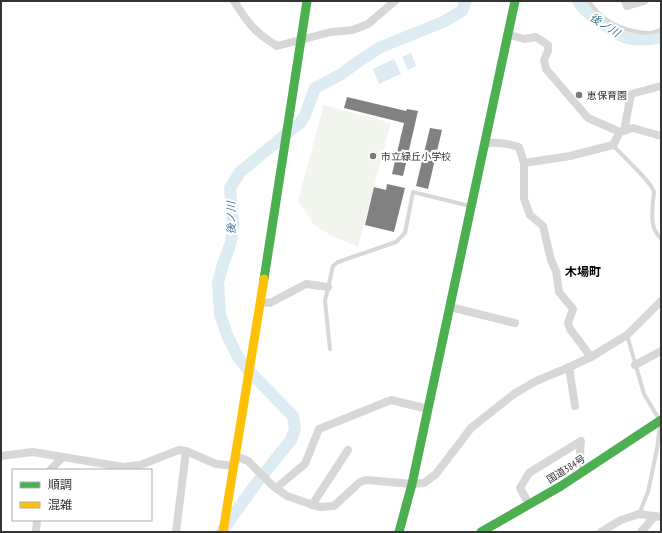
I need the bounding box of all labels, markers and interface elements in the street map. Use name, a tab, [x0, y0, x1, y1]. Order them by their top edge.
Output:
water label: 後ノ川	[587, 10, 623, 40]
place label: 恵保育園	[587, 89, 627, 102]
marker: 恵保育園	[574, 90, 584, 100]
place label: 市立緑丘小学校	[381, 150, 451, 163]
marker: 市立緑丘小学校	[368, 151, 378, 161]
water label: 後ノ川	[224, 201, 238, 235]
district label: 木場町	[565, 264, 601, 279]
street label: 国道384号	[544, 452, 588, 486]
legend	[12, 469, 152, 521]
text: 順調	[48, 477, 72, 492]
text: 混雑	[48, 497, 72, 512]

